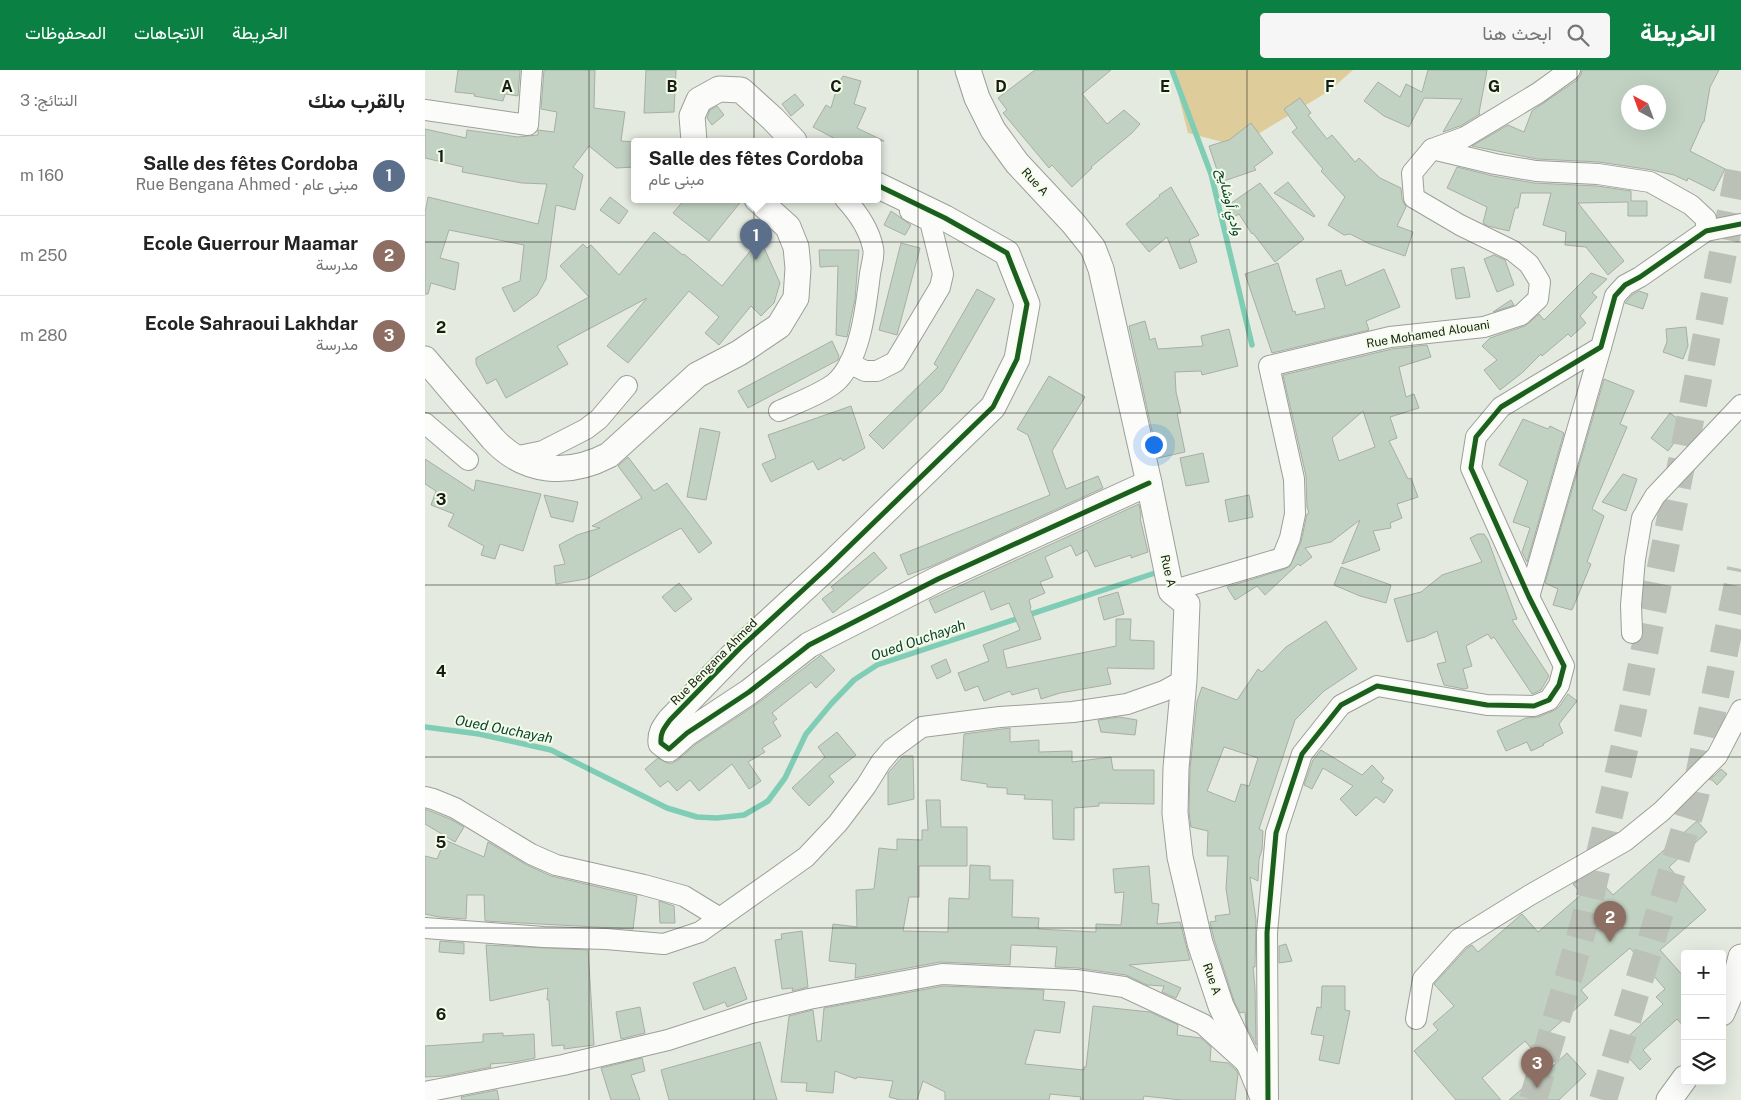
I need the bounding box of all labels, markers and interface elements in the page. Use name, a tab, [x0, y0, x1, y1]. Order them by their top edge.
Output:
search box	[1260, 13, 1610, 58]
text: الخريطة	[1640, 18, 1716, 46]
icon: search	[1564, 21, 1592, 49]
text: المحفوظات	[25, 22, 106, 43]
text: الاتجاهات	[134, 22, 204, 43]
text: الخريطة	[232, 22, 288, 43]
text: ابحث هنا	[1482, 22, 1552, 44]
text: A	[501, 77, 513, 96]
text: B	[667, 77, 678, 96]
text: C	[830, 77, 842, 96]
text: D	[995, 77, 1007, 96]
text: E	[1160, 77, 1170, 96]
text: F	[1325, 77, 1335, 96]
text: G	[1488, 77, 1500, 96]
north arrow	[1621, 85, 1666, 130]
text: بالقرب منك	[308, 88, 405, 113]
text: النتائج: 3	[20, 91, 77, 110]
popup	[631, 138, 881, 203]
text: 1	[438, 147, 444, 166]
text: Salle des fêtes Cordoba	[648, 147, 864, 169]
text: Salle des fêtes Cordoba	[143, 152, 358, 174]
street label: Rue A	[1019, 165, 1052, 199]
text: 160 m	[20, 166, 64, 185]
text: 1	[386, 166, 392, 185]
water label: وادي أوشايح	[1210, 167, 1246, 239]
text: مبنى عام	[648, 170, 704, 189]
text: مبنى عام · Rue Bengana Ahmed	[135, 175, 358, 194]
pin: 1	[740, 219, 772, 260]
text: Ecole Guerrour Maamar	[143, 232, 358, 254]
text: 250 m	[20, 246, 67, 265]
text: 2	[384, 246, 394, 265]
text: مدرسة	[316, 255, 358, 274]
text: Ecole Sahraoui Lakhdar	[145, 312, 358, 334]
street label: Rue Mohamed Alouani	[1365, 317, 1491, 351]
text: 2	[436, 318, 446, 337]
text: 280 m	[20, 326, 67, 345]
text: 3	[384, 326, 394, 345]
text: مدرسة	[316, 335, 358, 354]
your location	[1141, 432, 1167, 458]
text: 3	[436, 490, 446, 509]
street label: Rue A	[1157, 553, 1179, 589]
street label: Rue Bengana Ahmed	[668, 616, 760, 708]
water label: Oued Ouchayah	[868, 616, 968, 664]
text: 4	[436, 662, 447, 681]
water label: Oued Ouchayah	[454, 712, 554, 746]
text: 5	[436, 833, 447, 852]
pin: 2	[1594, 901, 1626, 942]
map controls	[1681, 950, 1726, 1085]
button: +	[1681, 950, 1726, 995]
street label: Rue A	[1200, 961, 1224, 997]
button: −	[1681, 995, 1726, 1040]
text: 6	[436, 1005, 446, 1024]
button: layers	[1681, 1040, 1726, 1085]
pin: 3	[1521, 1047, 1553, 1088]

